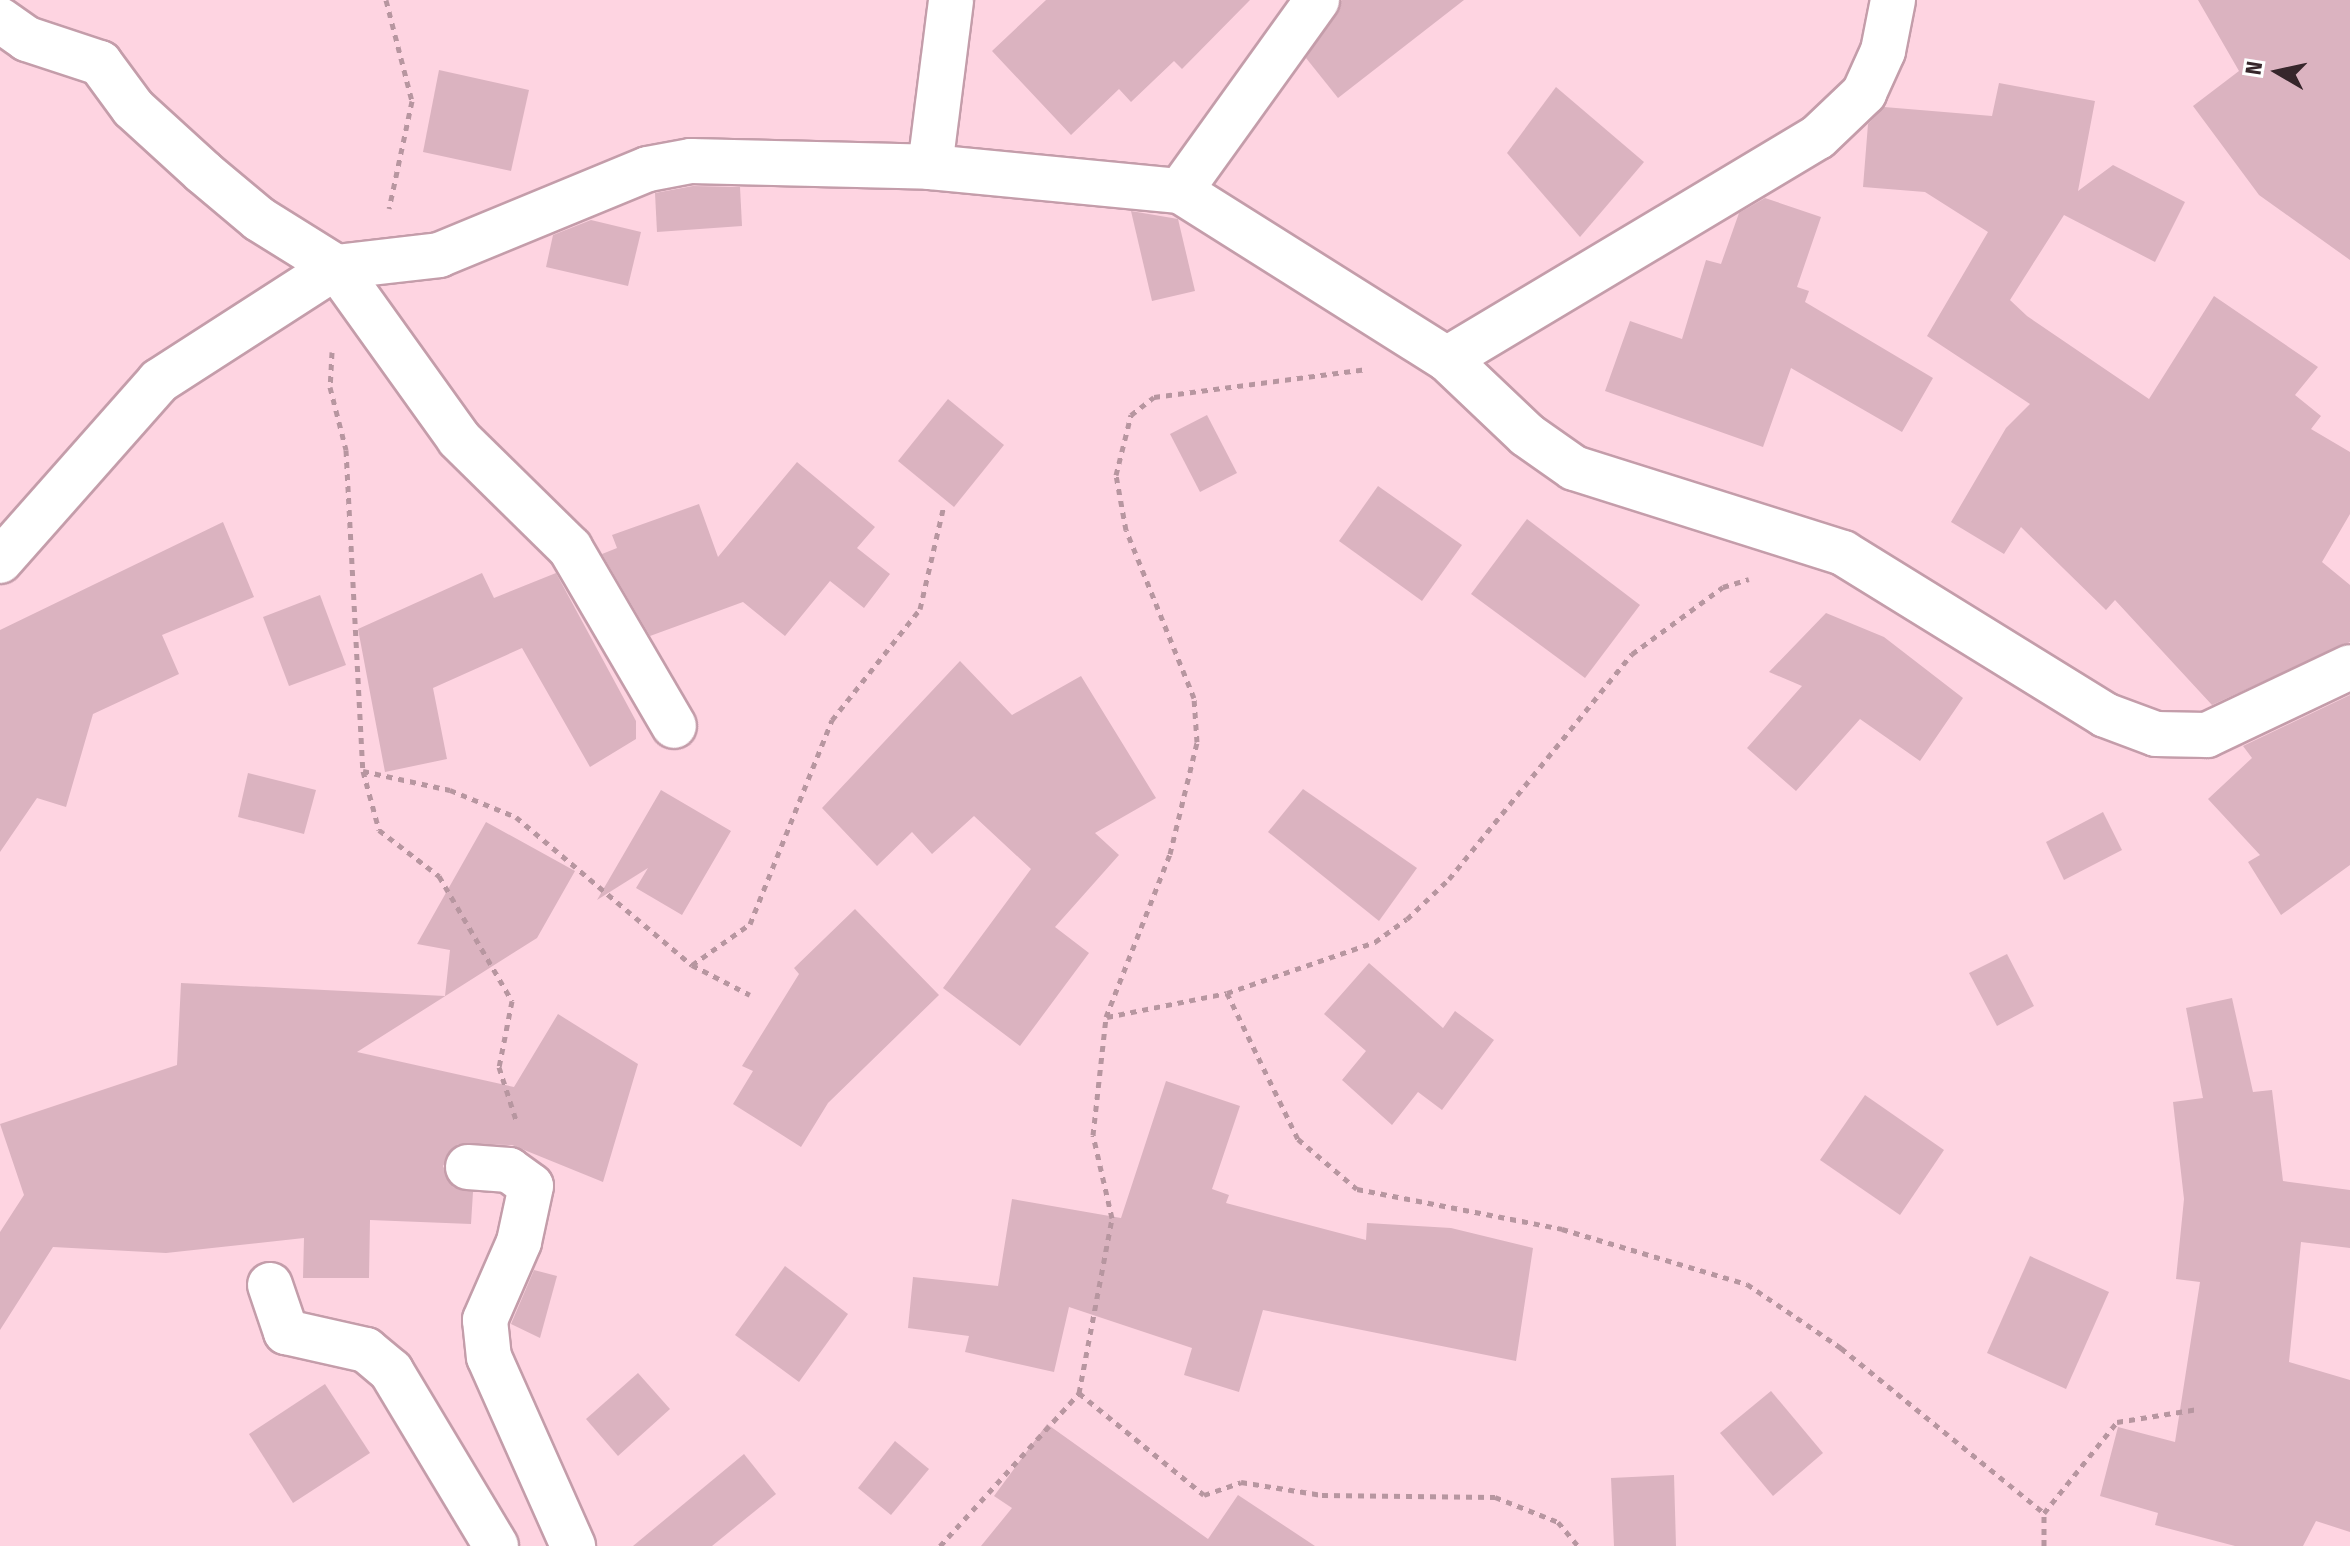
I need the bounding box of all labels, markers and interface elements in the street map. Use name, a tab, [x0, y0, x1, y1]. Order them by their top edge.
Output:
north arrow	[2238, 32, 2318, 112]
text: N	[2239, 60, 2268, 77]

